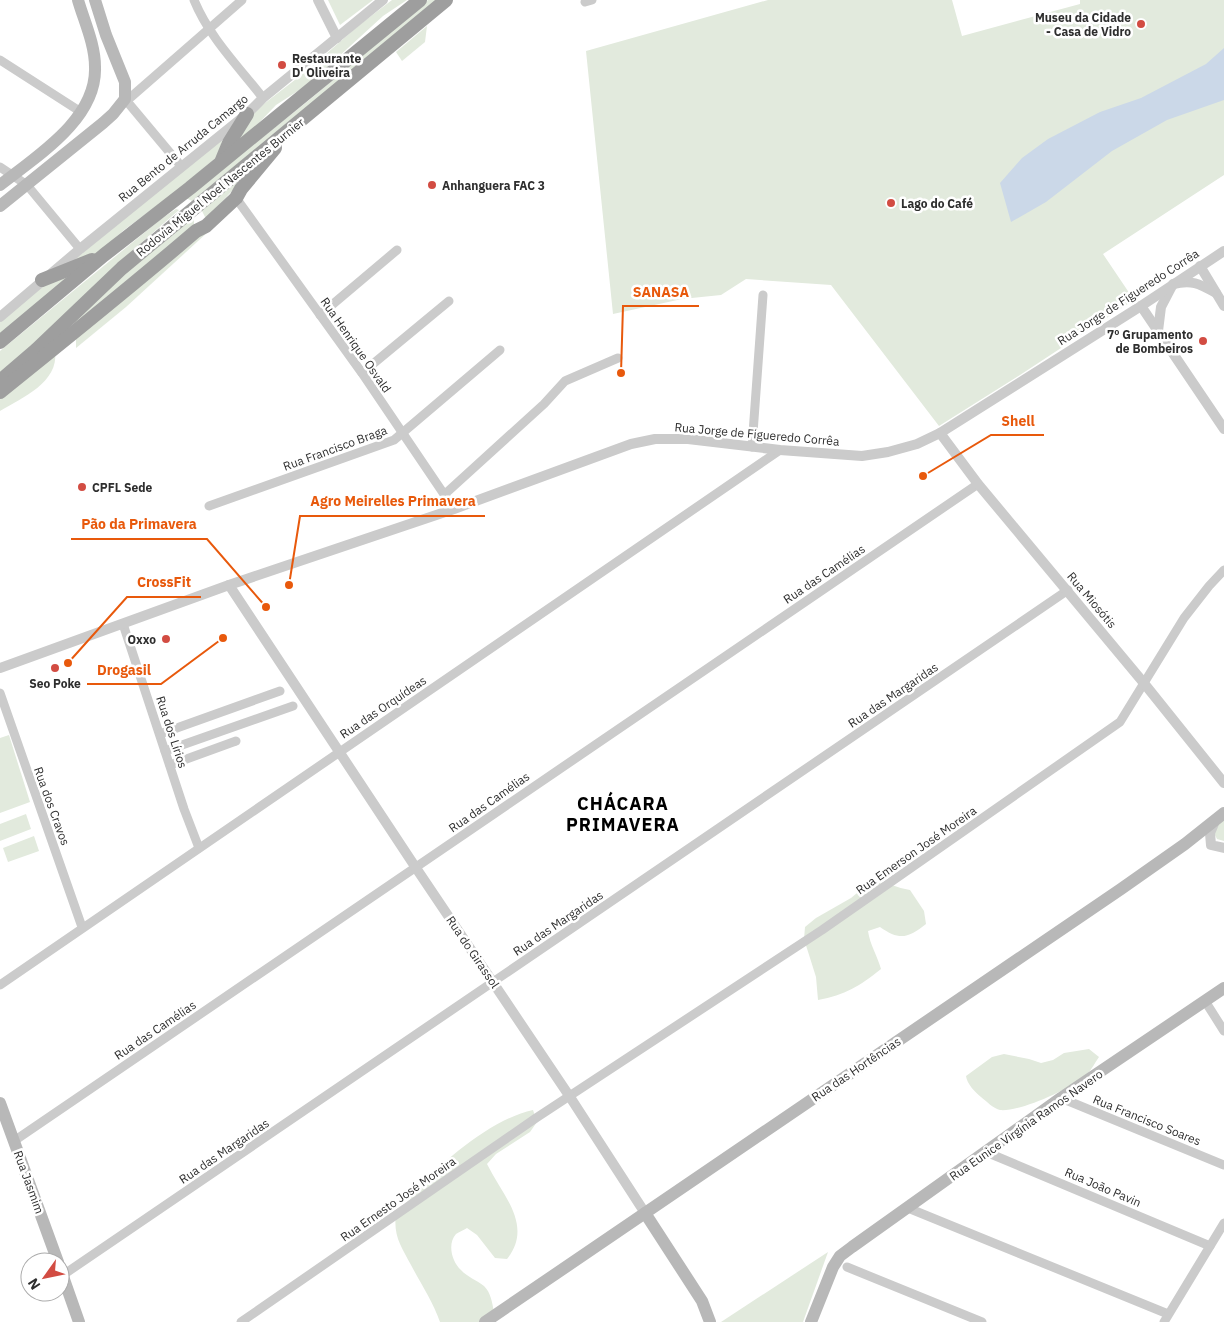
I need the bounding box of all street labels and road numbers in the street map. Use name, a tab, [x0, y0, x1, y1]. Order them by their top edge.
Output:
street label: Rua Bento de Arruda Camargo	[115, 91, 251, 205]
street label: Rodovia Miguel Noel Nascentes Burnier	[133, 114, 307, 259]
street label: Rua Jorge de Figueredo Corrêa	[1055, 245, 1202, 348]
street label: Rua Henrique Osvald	[317, 294, 395, 396]
street label: Rua Jorge de Figueredo Corrêa	[674, 419, 841, 449]
street label: Rua Francisco Braga	[281, 422, 390, 474]
street label: Rua das Camélias	[780, 541, 868, 607]
street label: Rua Miosótis	[1064, 569, 1120, 631]
street label: Rua das Margaridas	[845, 659, 941, 731]
street label: Rua das Orquídeas	[337, 672, 429, 742]
street label: Rua dos Lírios	[153, 694, 191, 770]
street label: Rua dos Cravos	[31, 765, 73, 848]
street label: Rua das Camélias	[446, 768, 532, 835]
street label: Rua Emerson José Moreira	[853, 802, 980, 897]
street label: Rua das Margaridas	[510, 887, 606, 959]
street label: Rua do Girassol	[443, 913, 503, 991]
street label: Rua das Camélias	[111, 997, 199, 1063]
street label: Rua das Hortências	[809, 1034, 904, 1104]
street label: Rua Eunice Virgínia Ramos Navero	[946, 1066, 1106, 1184]
street label: Rua Francisco Soares	[1091, 1091, 1203, 1149]
street label: Rua das Margaridas	[176, 1115, 272, 1187]
street label: Rua Jasmim	[11, 1148, 47, 1216]
street label: Rua Ernesto José Moreira	[337, 1153, 459, 1245]
street label: Rua João Pavin	[1062, 1164, 1144, 1210]

